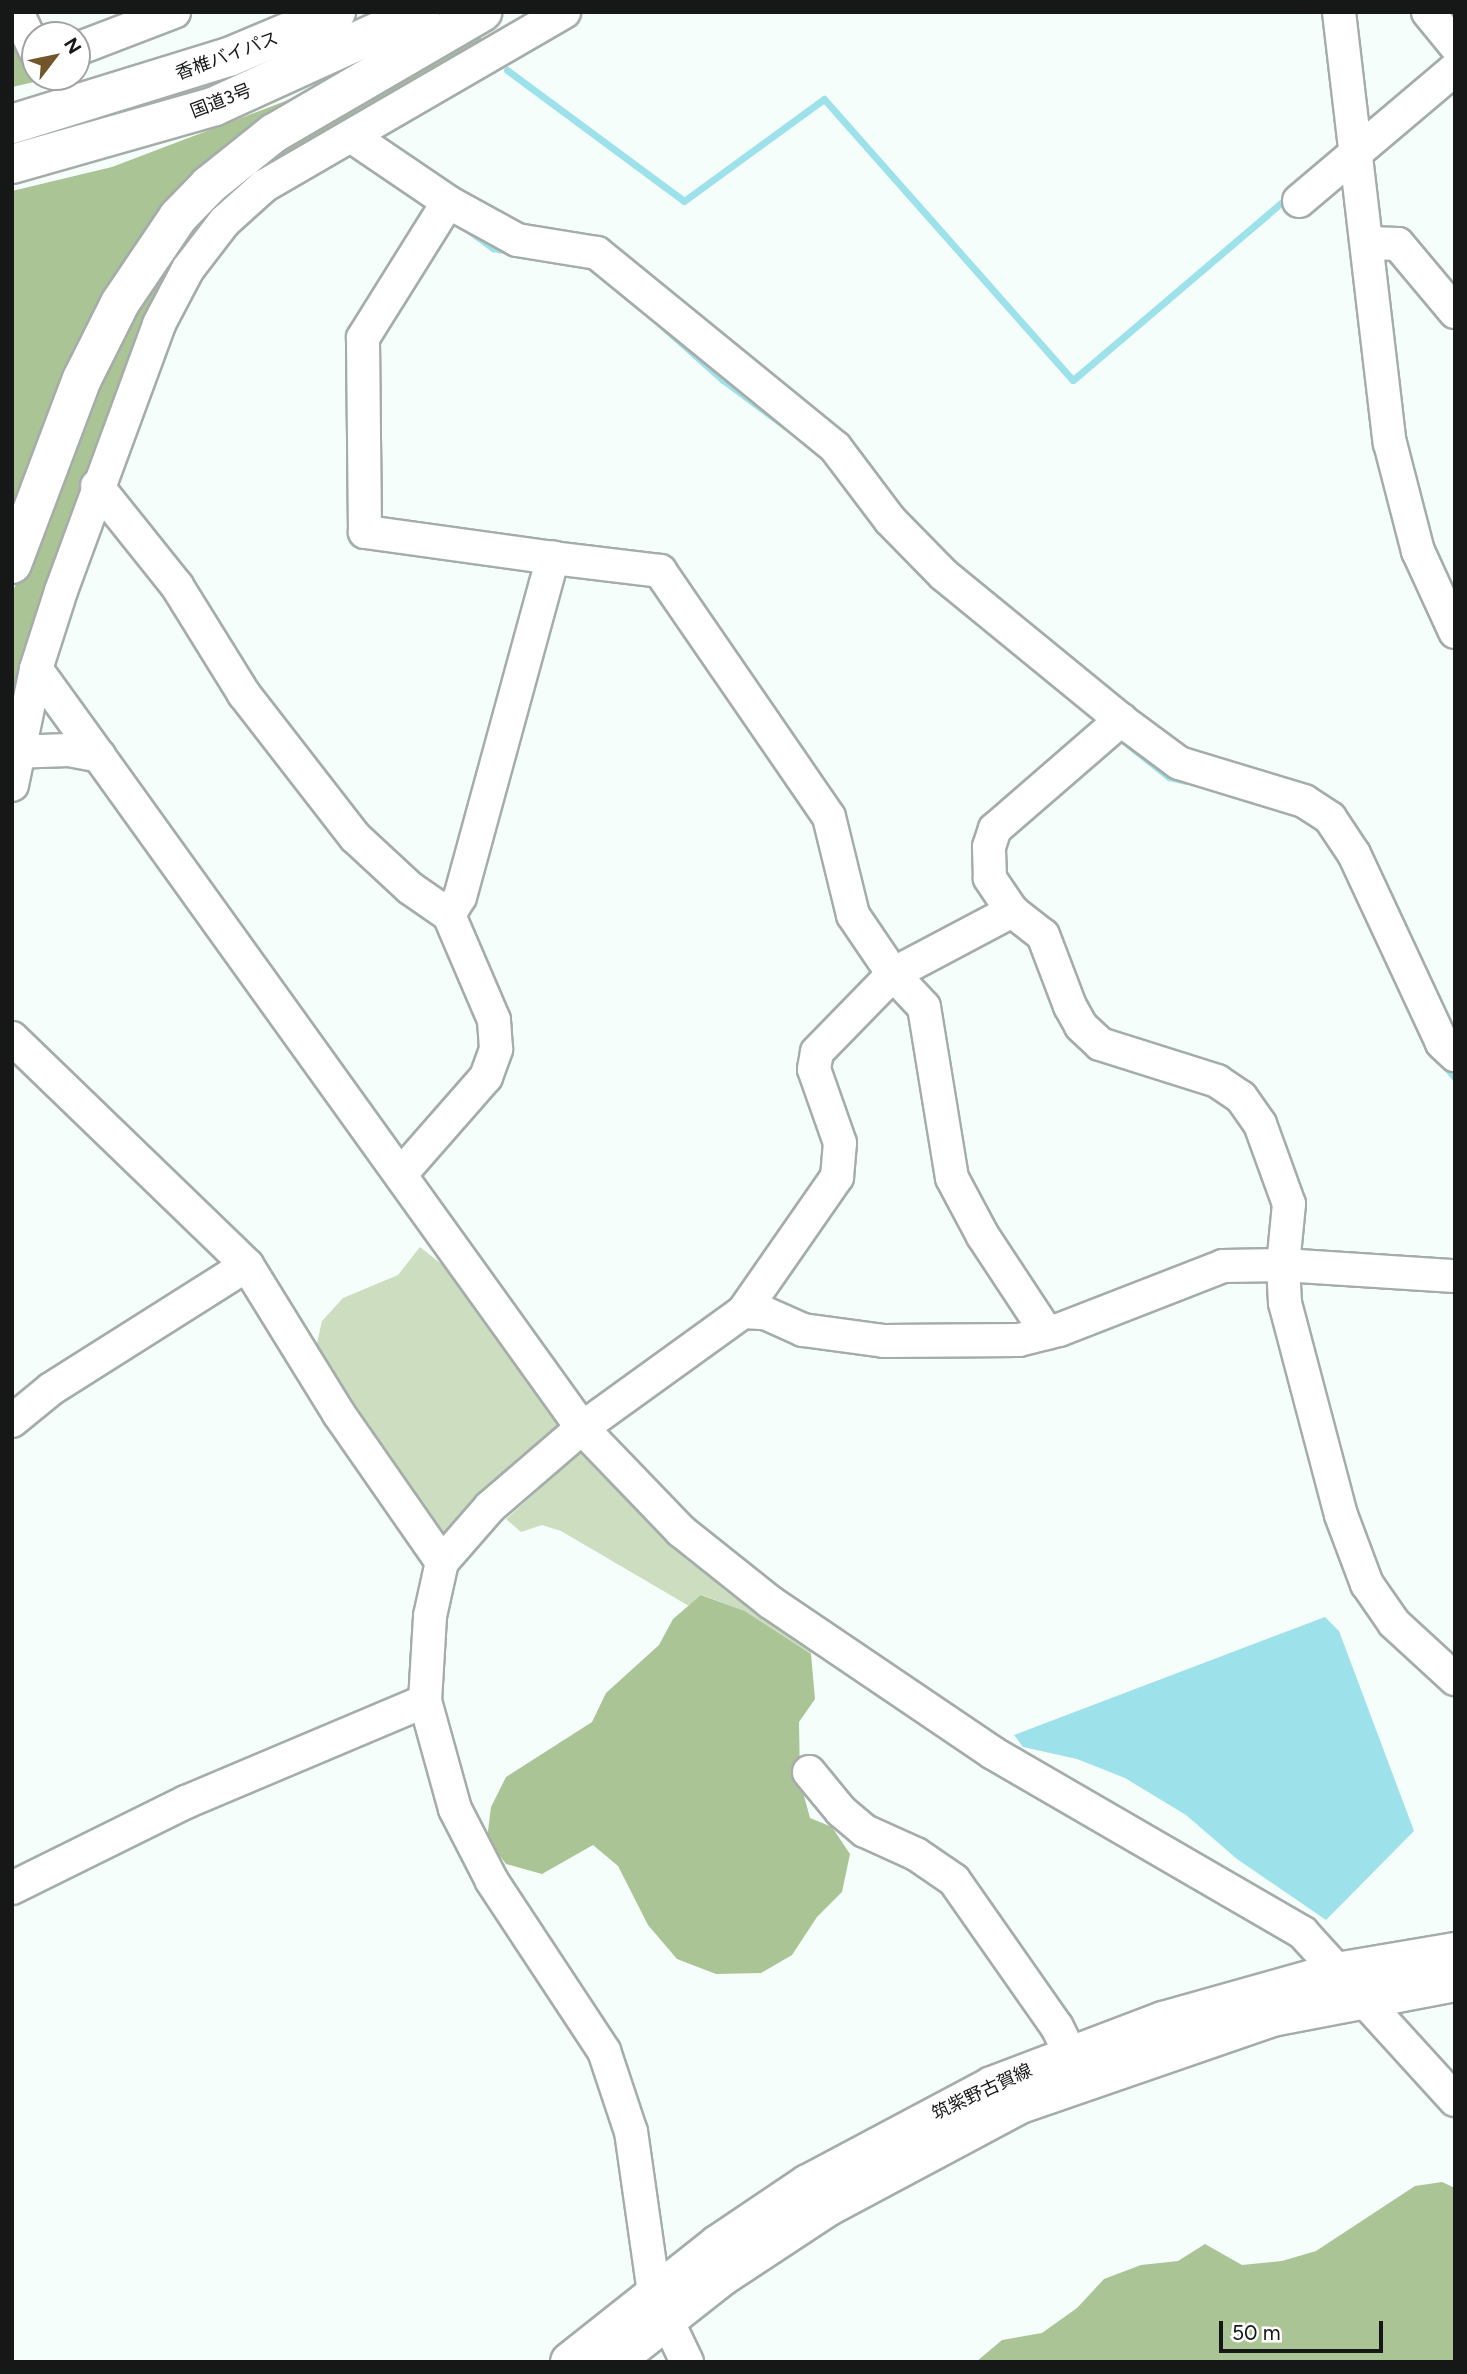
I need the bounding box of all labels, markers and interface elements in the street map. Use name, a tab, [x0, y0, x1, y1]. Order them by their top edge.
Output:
north arrow	[21, 21, 91, 91]
street label: 香椎バイパス	[173, 27, 281, 85]
text: N	[59, 33, 86, 58]
street label: 国道3号	[187, 79, 255, 123]
street label: 筑紫野古賀線	[928, 2059, 1036, 2125]
scale bar	[1222, 2308, 1386, 2352]
text: 50 m	[1232, 2320, 1281, 2345]

